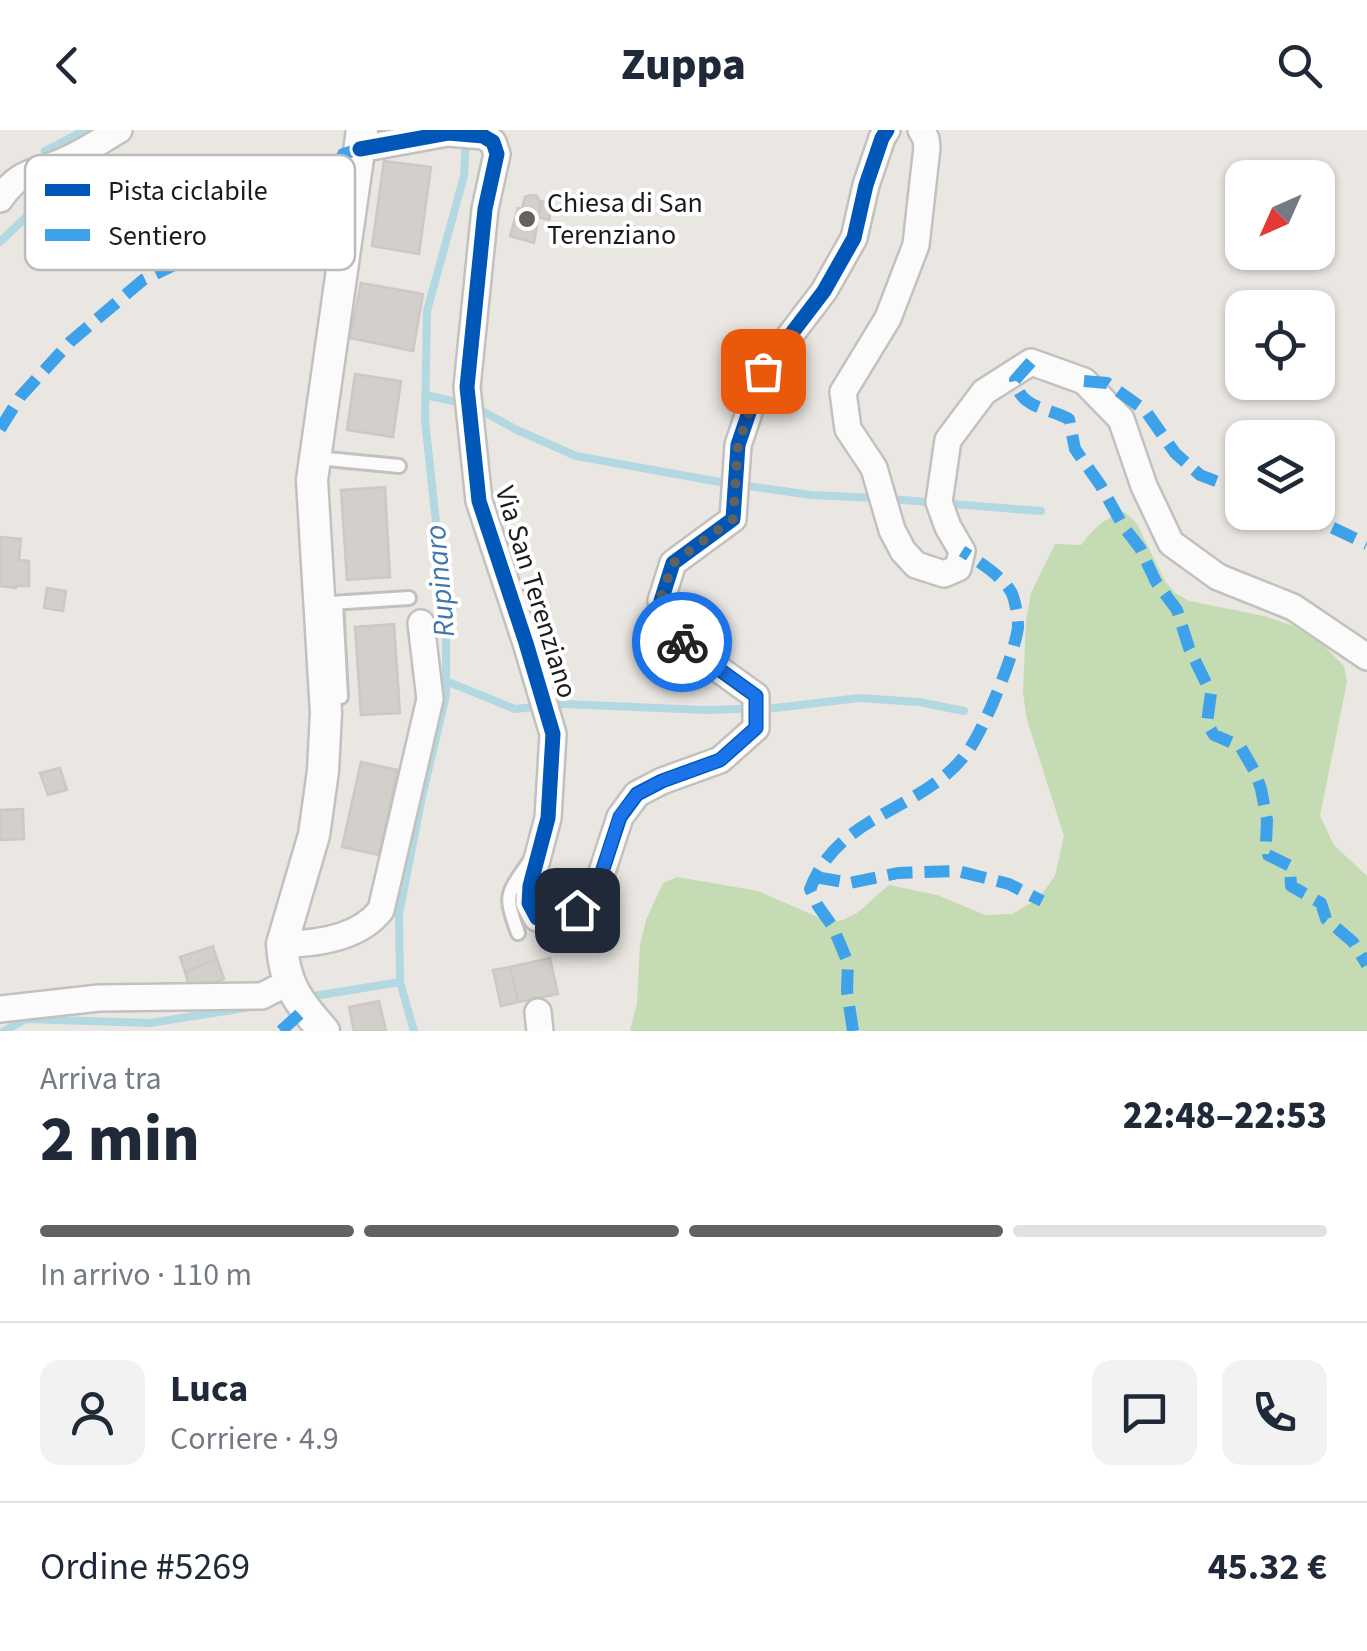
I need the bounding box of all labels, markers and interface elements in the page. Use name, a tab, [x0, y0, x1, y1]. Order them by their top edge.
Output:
text: Zuppa	[621, 33, 746, 97]
icon: back	[40, 38, 95, 93]
icon: search	[1272, 38, 1327, 93]
legend	[25, 155, 355, 270]
north arrow	[1225, 160, 1335, 270]
map controls	[1225, 160, 1335, 530]
text: Pista ciclabile	[108, 171, 268, 211]
place label: Chiesa di San Terenziano	[547, 183, 703, 255]
marker: Chiesa di San Terenziano	[516, 208, 538, 230]
text: Sentiero	[108, 216, 207, 256]
button: locate	[1225, 290, 1335, 400]
pin	[721, 329, 806, 414]
icon: bag	[736, 344, 791, 399]
button: layers	[1225, 420, 1335, 530]
street label: Via San Terenziano	[485, 481, 587, 703]
water label: Rupinaro	[414, 523, 466, 639]
courier	[632, 592, 732, 692]
icon: bike	[655, 615, 710, 670]
pin	[535, 868, 620, 953]
icon: home	[550, 883, 605, 938]
text: Arriva tra	[40, 1056, 162, 1102]
text: 22:48–22:53	[1123, 1089, 1327, 1143]
text: 2 min	[40, 1093, 200, 1186]
text: In arrivo · 110 m	[40, 1252, 252, 1298]
button: person	[40, 1360, 145, 1465]
button: chat	[1092, 1360, 1197, 1465]
button: phone	[1222, 1360, 1327, 1465]
text: Luca	[170, 1362, 248, 1416]
text: Corriere · 4.9	[170, 1416, 339, 1462]
text: Ordine #5269	[40, 1540, 250, 1594]
text: 45.32 €	[1208, 1540, 1327, 1594]

